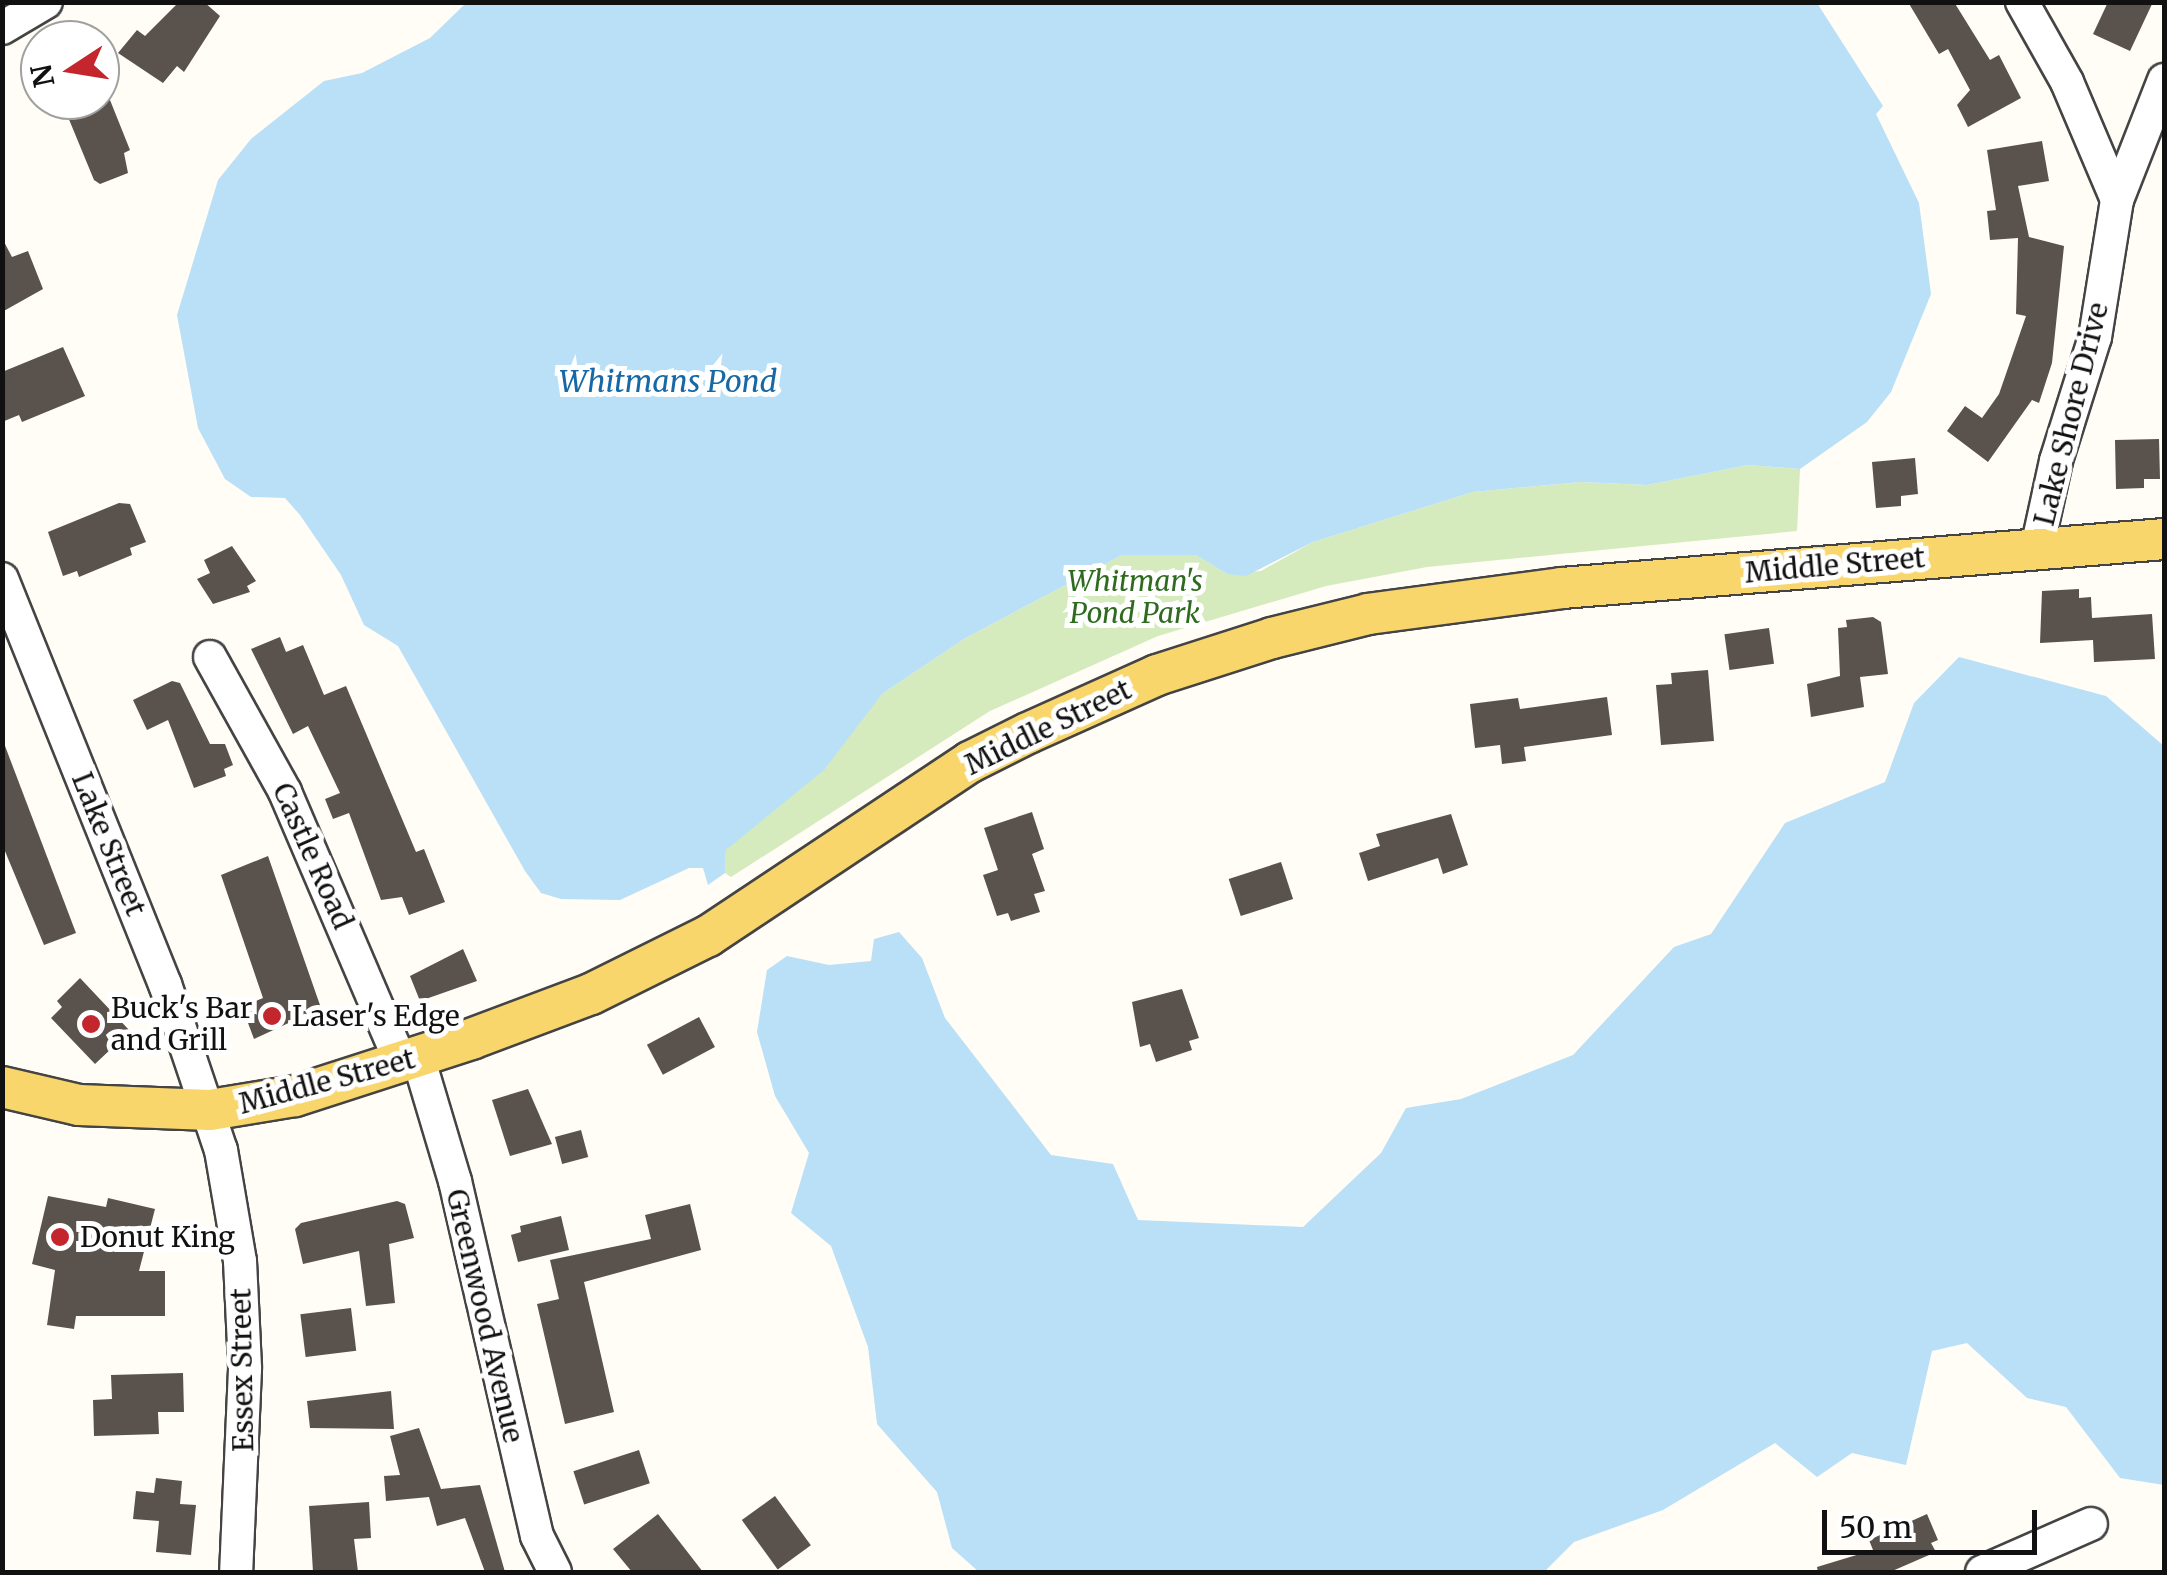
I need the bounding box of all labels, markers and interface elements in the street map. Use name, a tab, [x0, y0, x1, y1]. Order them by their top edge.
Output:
north arrow	[20, 20, 120, 120]
text: N	[23, 61, 63, 90]
street label: Lake Shore Drive	[2027, 299, 2115, 529]
water label: Whitmans Pond	[559, 363, 777, 399]
street label: Middle Street	[1744, 540, 1926, 590]
park label: Whitman's Pond Park	[1067, 564, 1203, 630]
street label: Middle Street	[959, 672, 1137, 782]
street label: Lake Street	[65, 767, 153, 921]
street label: Castle Road	[266, 778, 360, 934]
place label: Buck's Bar and Grill	[111, 991, 252, 1057]
place label: Laser's Edge	[292, 999, 459, 1033]
marker: Laser's Edge	[261, 1005, 283, 1027]
marker: Buck's Bar and Grill	[80, 1013, 102, 1035]
street label: Middle Street	[235, 1041, 419, 1121]
street label: Greenwood Avenue	[440, 1186, 530, 1446]
place label: Donut King	[80, 1220, 235, 1254]
marker: Donut King	[49, 1226, 71, 1248]
street label: Essex Street	[224, 1288, 260, 1452]
scale bar	[1827, 1490, 2042, 1552]
text: 50 m	[1839, 1508, 1912, 1546]

